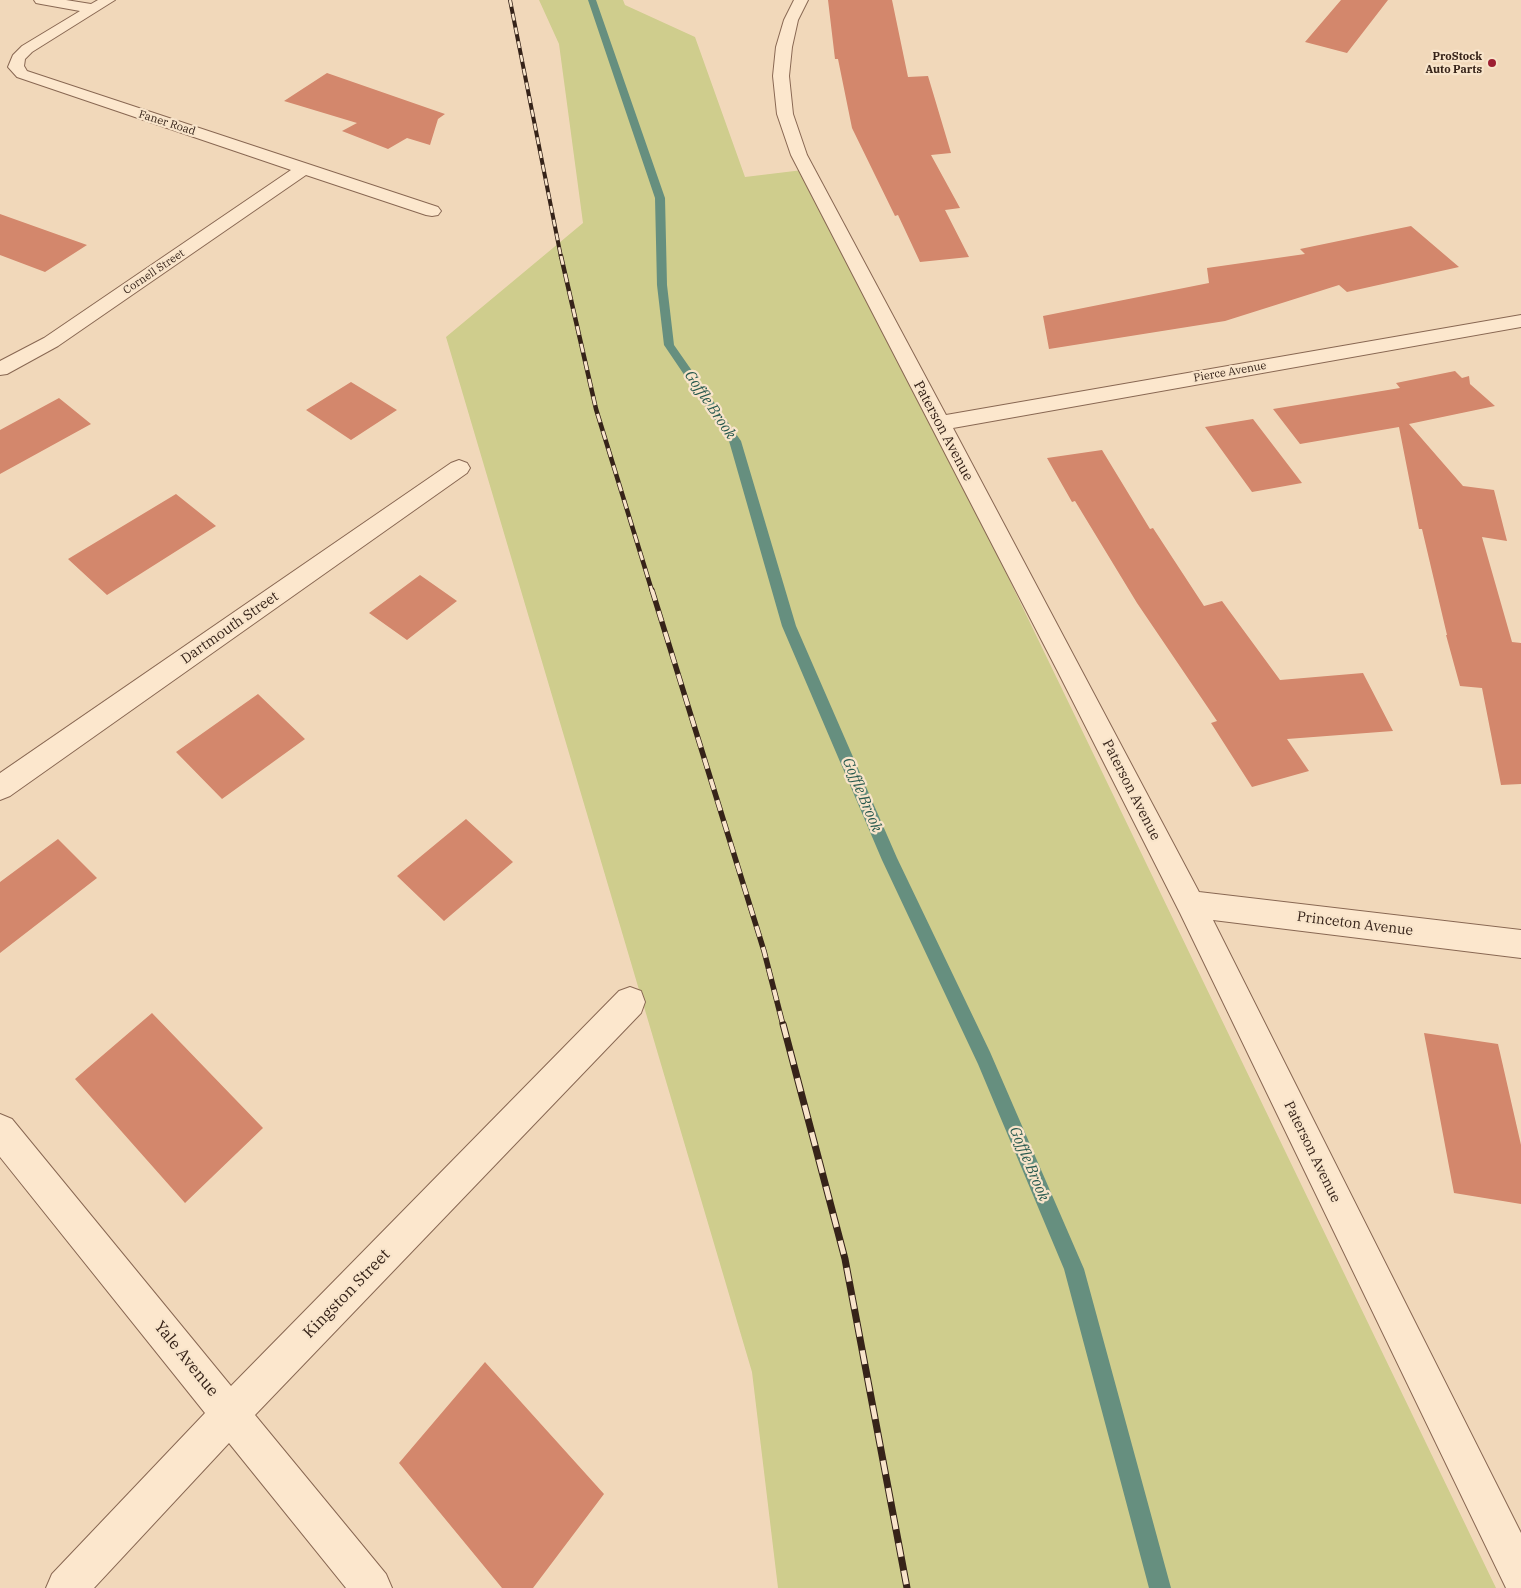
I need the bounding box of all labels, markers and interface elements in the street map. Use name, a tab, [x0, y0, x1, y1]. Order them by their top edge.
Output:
place label: ProStock Auto Parts	[1425, 50, 1482, 76]
marker: ProStock Auto Parts	[1486, 57, 1498, 69]
street label: Faner Road	[137, 108, 197, 138]
street label: Cornell Street	[121, 247, 187, 297]
street label: Pierce Avenue	[1193, 359, 1267, 385]
water label: Goffle Brook	[680, 367, 740, 443]
street label: Paterson Avenue	[910, 378, 976, 484]
street label: Dartmouth Street	[178, 588, 282, 668]
street label: Paterson Avenue	[1098, 737, 1164, 843]
water label: Goffle Brook	[838, 755, 886, 835]
street label: Princeton Avenue	[1296, 909, 1414, 939]
street label: Paterson Avenue	[1280, 1099, 1344, 1205]
water label: Goffle Brook	[1005, 1124, 1053, 1204]
street label: Kingston Street	[300, 1245, 394, 1343]
street label: Yale Avenue	[150, 1318, 222, 1400]

